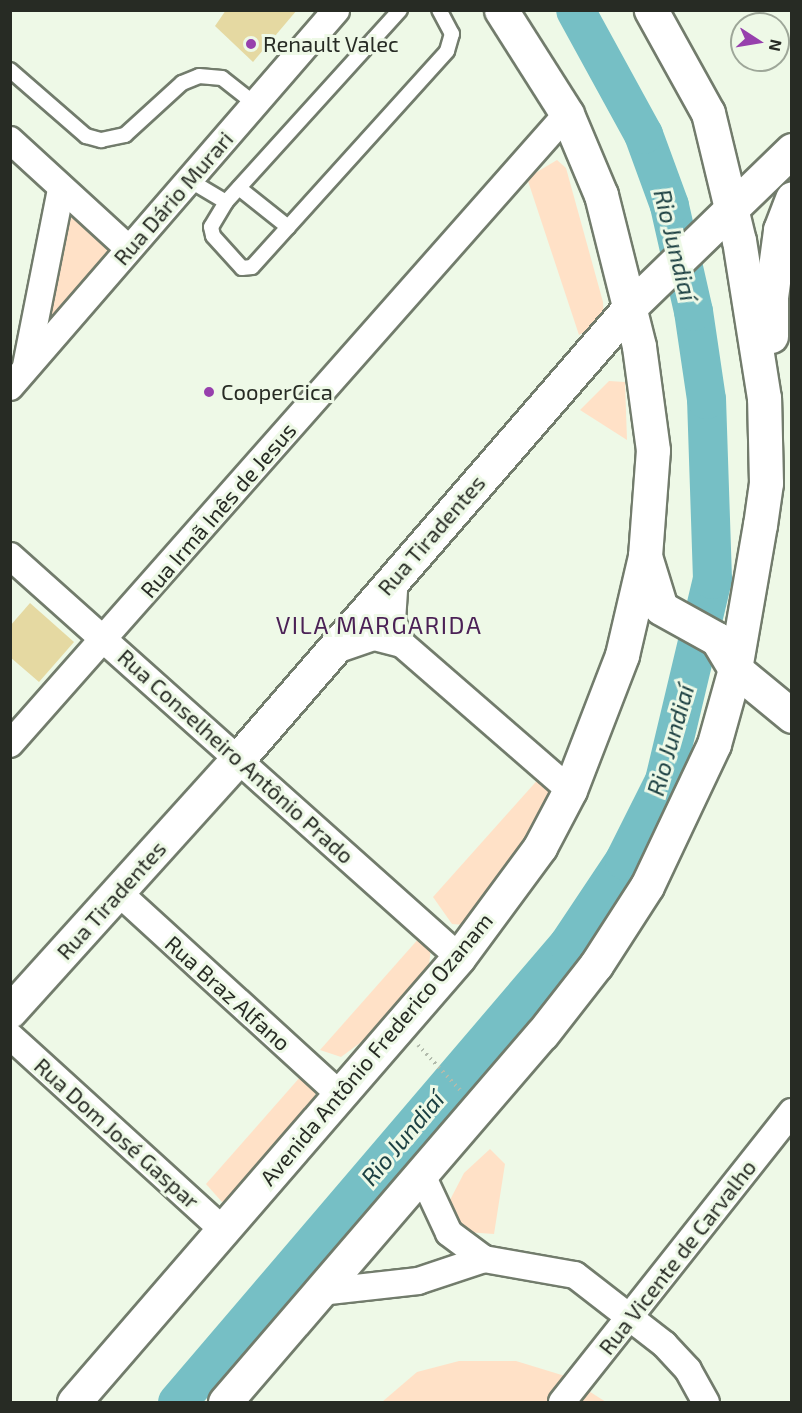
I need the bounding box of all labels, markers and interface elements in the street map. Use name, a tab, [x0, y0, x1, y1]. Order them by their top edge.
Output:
north arrow	[730, 12, 790, 72]
place label: Renault Valec	[263, 31, 399, 57]
marker: Renault Valec	[244, 37, 258, 51]
text: N	[766, 38, 787, 53]
street label: Rua Dário Murari	[108, 126, 238, 270]
water label: Rio Jundiaí	[648, 186, 704, 304]
place label: CooperCica	[221, 379, 333, 405]
marker: CooperCica	[202, 385, 216, 399]
street label: Rua Irmã Inês de Jesus	[135, 417, 301, 603]
street label: Rua Tiradentes	[372, 469, 490, 601]
district label: VILA MARGARIDA	[275, 611, 483, 639]
street label: Rua Conselheiro Antônio Prado	[113, 643, 359, 869]
water label: Rio Jundiaí	[640, 681, 700, 799]
street label: Rua Tiradentes	[51, 835, 171, 965]
street label: Avenida Antônio Frederico Ozanam	[254, 907, 498, 1191]
street label: Rua Braz Alfano	[160, 930, 296, 1056]
street label: Rua Dom José Gaspar	[29, 1052, 205, 1214]
water label: Rio Jundiaí	[354, 1085, 450, 1191]
street label: Rua Vicente de Carvalho	[593, 1154, 761, 1360]

